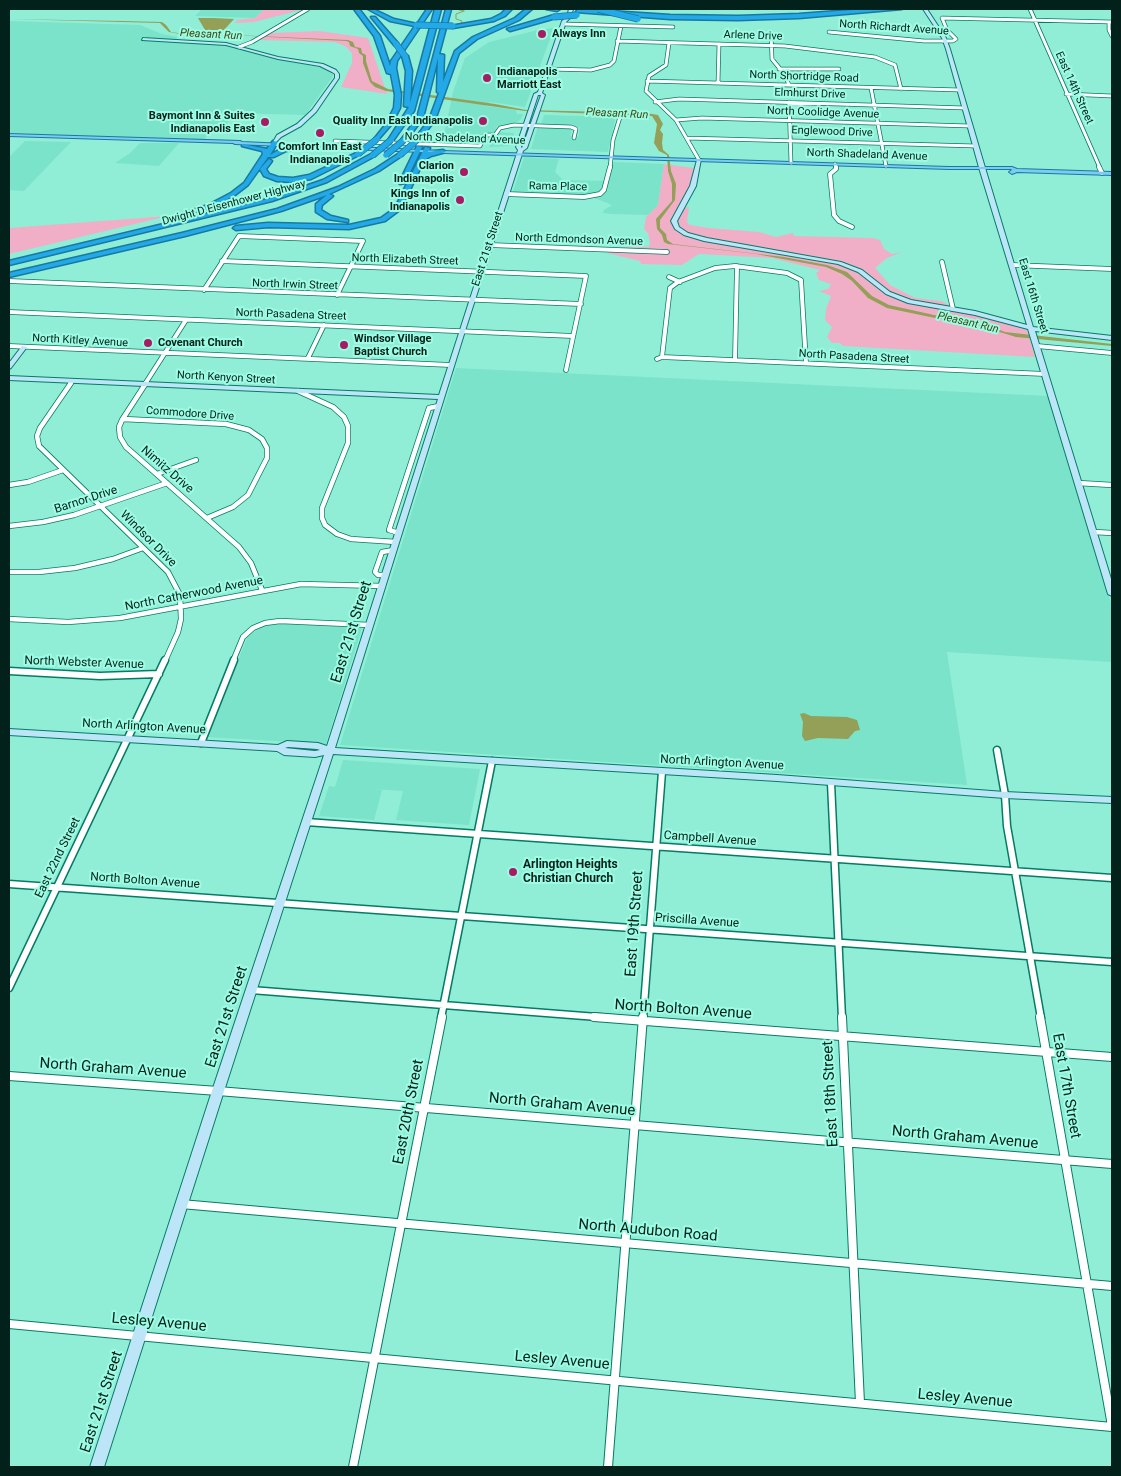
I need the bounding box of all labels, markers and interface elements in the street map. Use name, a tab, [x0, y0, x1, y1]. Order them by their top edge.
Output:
street label: North Richardt Avenue	[839, 18, 949, 38]
water label: Pleasant Run	[179, 27, 243, 43]
place label: Always Inn	[552, 27, 606, 41]
marker: Always Inn	[536, 28, 548, 40]
street label: Arlene Drive	[723, 28, 783, 44]
street label: East 14th Street	[1052, 50, 1096, 126]
place label: Indianapolis Marriott East	[497, 65, 561, 91]
street label: North Shortridge Road	[749, 68, 859, 86]
marker: Indianapolis Marriott East	[481, 72, 493, 84]
street label: Elmhurst Drive	[774, 86, 846, 102]
street label: North Coolidge Avenue	[767, 104, 879, 122]
water label: Pleasant Run	[585, 106, 649, 122]
place label: Baymont Inn & Suites Indianapolis East	[149, 109, 255, 135]
place label: Quality Inn East Indianapolis	[333, 114, 473, 128]
marker: Quality Inn East Indianapolis	[477, 115, 489, 127]
marker: Baymont Inn & Suites Indianapolis East	[259, 116, 271, 128]
street label: Englewood Drive	[791, 124, 873, 140]
marker: Comfort Inn East Indianapolis	[314, 127, 326, 139]
street label: North Shadeland Avenue	[404, 130, 526, 148]
place label: Comfort Inn East Indianapolis	[278, 140, 362, 166]
street label: North Shadeland Avenue	[806, 146, 928, 164]
place label: Clarion Indianapolis	[394, 159, 454, 185]
marker: Clarion Indianapolis	[458, 166, 470, 178]
street label: Dwight D Eisenhower Highway	[161, 177, 307, 229]
street label: Rama Place	[529, 180, 587, 194]
place label: Kings Inn of Indianapolis	[390, 187, 450, 213]
marker: Kings Inn of Indianapolis	[454, 194, 466, 206]
street label: East 21st Street	[470, 210, 506, 288]
street label: North Edmondson Avenue	[515, 231, 643, 249]
street label: North Elizabeth Street	[351, 252, 459, 268]
street label: East 16th Street	[1015, 257, 1051, 335]
street label: North Irwin Street	[252, 277, 338, 293]
street label: North Pasadena Street	[235, 306, 347, 324]
water label: Pleasant Run	[936, 310, 1000, 336]
street label: North Kitley Avenue	[32, 332, 128, 350]
place label: Windsor Village Baptist Church	[354, 332, 432, 358]
place label: Covenant Church	[158, 336, 243, 350]
marker: Covenant Church	[142, 337, 154, 349]
marker: Windsor Village Baptist Church	[338, 339, 350, 351]
street label: North Pasadena Street	[798, 348, 910, 366]
street label: North Kenyon Street	[177, 369, 275, 387]
street label: Commodore Drive	[145, 404, 235, 424]
street label: Nimitz Drive	[138, 443, 196, 497]
street label: Barnor Drive	[53, 483, 119, 517]
street label: Windsor Drive	[117, 508, 179, 570]
street label: North Catherwood Avenue	[124, 574, 264, 614]
street label: East 21st Street	[328, 579, 376, 685]
street label: North Webster Avenue	[24, 654, 144, 672]
street label: North Arlington Avenue	[82, 717, 206, 737]
street label: North Arlington Avenue	[660, 753, 784, 773]
street label: East 22nd Street	[32, 815, 84, 901]
street label: Campbell Avenue	[663, 829, 757, 849]
place label: Arlington Heights Christian Church	[523, 858, 618, 886]
marker: Arlington Heights Christian Church	[507, 866, 519, 878]
street label: North Bolton Avenue	[90, 870, 200, 892]
street label: East 19th Street	[622, 870, 648, 978]
street label: Priscilla Avenue	[654, 911, 740, 931]
street label: East 21st Street	[202, 964, 252, 1070]
street label: North Bolton Avenue	[614, 996, 752, 1024]
street label: East 17th Street	[1048, 1032, 1084, 1140]
street label: East 18th Street	[819, 1040, 843, 1148]
street label: North Graham Avenue	[39, 1055, 187, 1083]
street label: East 20th Street	[390, 1058, 428, 1166]
street label: North Graham Avenue	[488, 1090, 636, 1120]
street label: North Graham Avenue	[891, 1123, 1039, 1153]
street label: North Audubon Road	[578, 1216, 718, 1246]
street label: Lesley Avenue	[111, 1310, 207, 1336]
street label: Lesley Avenue	[514, 1348, 610, 1374]
street label: East 21st Street	[77, 1349, 127, 1455]
street label: Lesley Avenue	[917, 1386, 1013, 1412]

